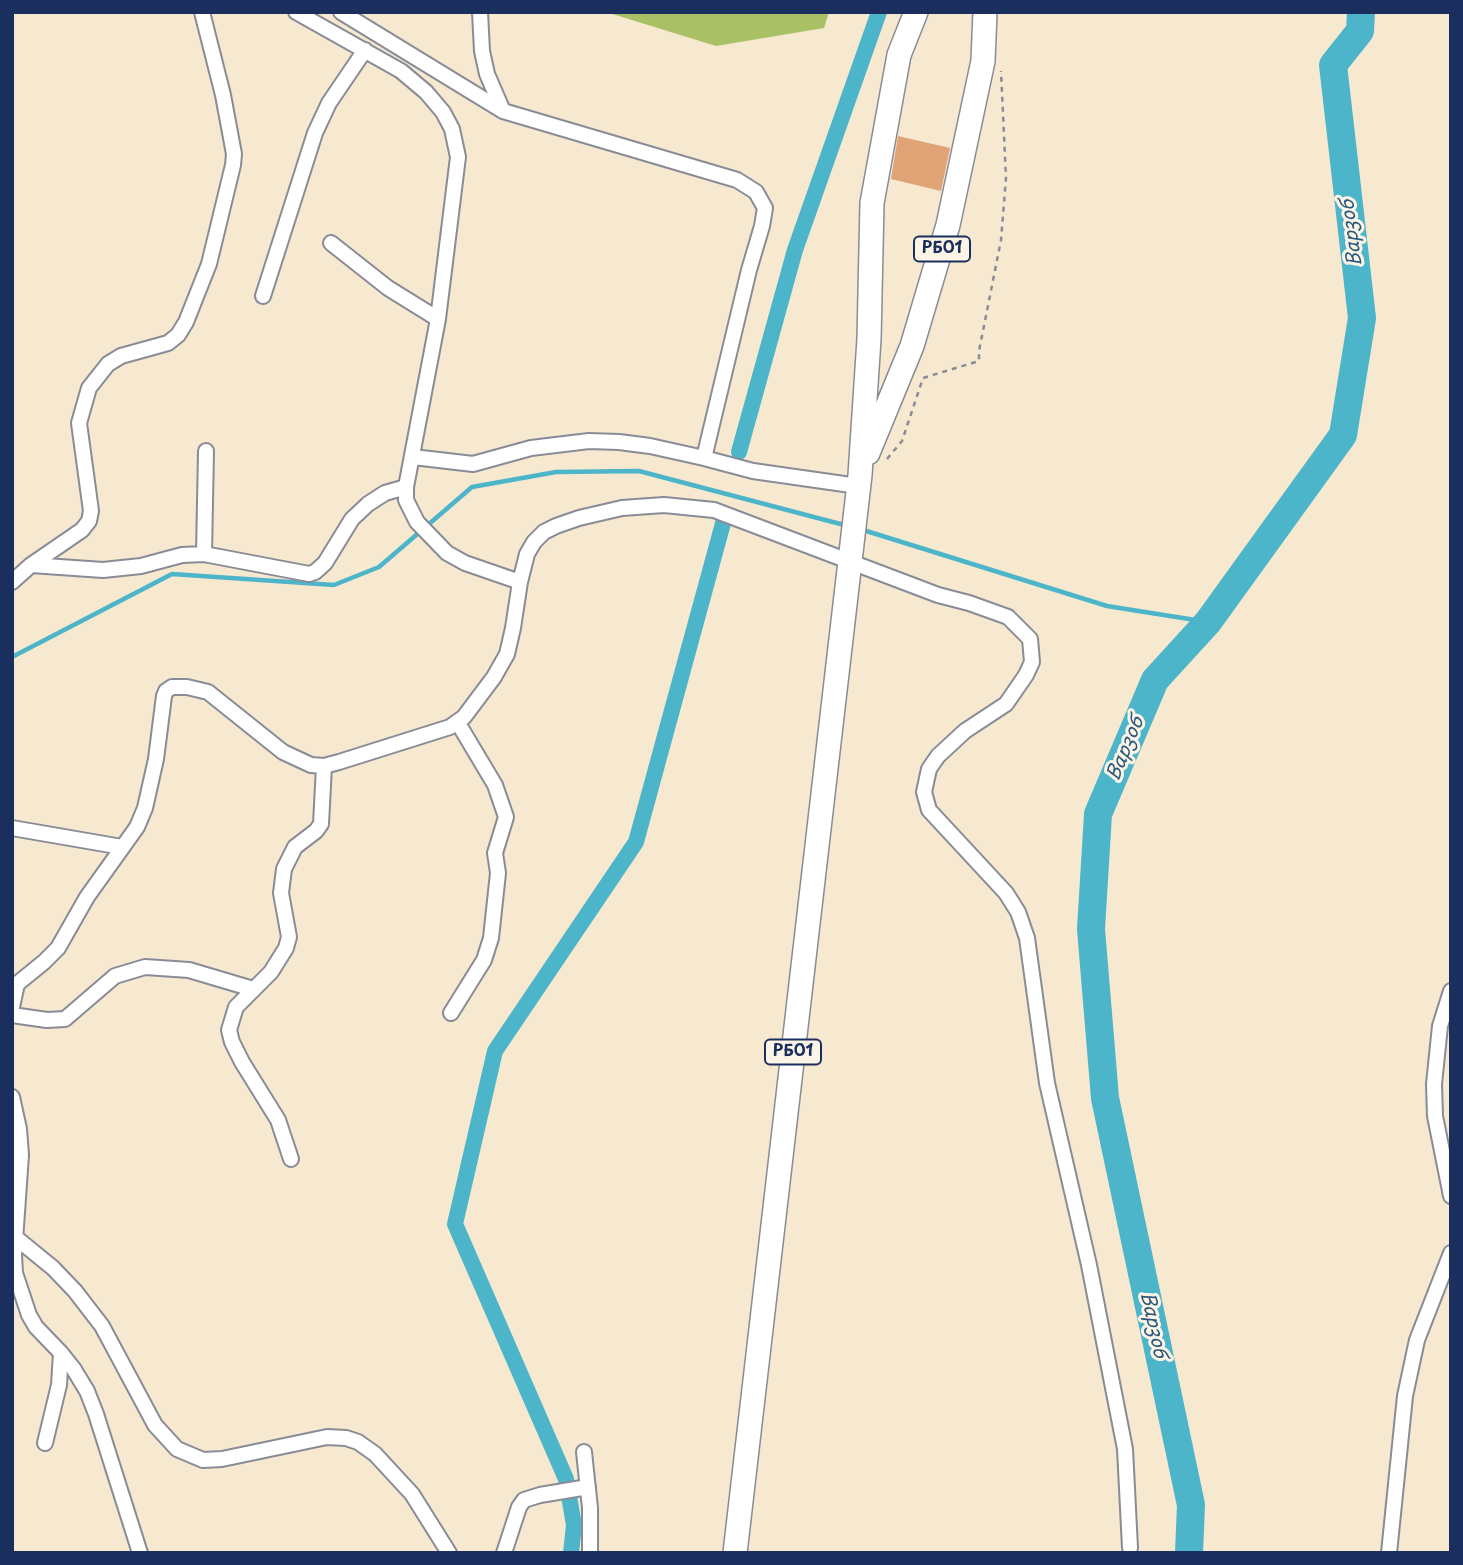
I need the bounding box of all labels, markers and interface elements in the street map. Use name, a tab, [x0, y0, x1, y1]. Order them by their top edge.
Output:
water label: Варзоб	[1337, 198, 1367, 268]
road number: РБ01	[914, 236, 970, 262]
water label: Варзоб	[1102, 714, 1150, 784]
road number: РБ01	[765, 1040, 821, 1064]
water label: Варзоб	[1135, 1290, 1171, 1360]

